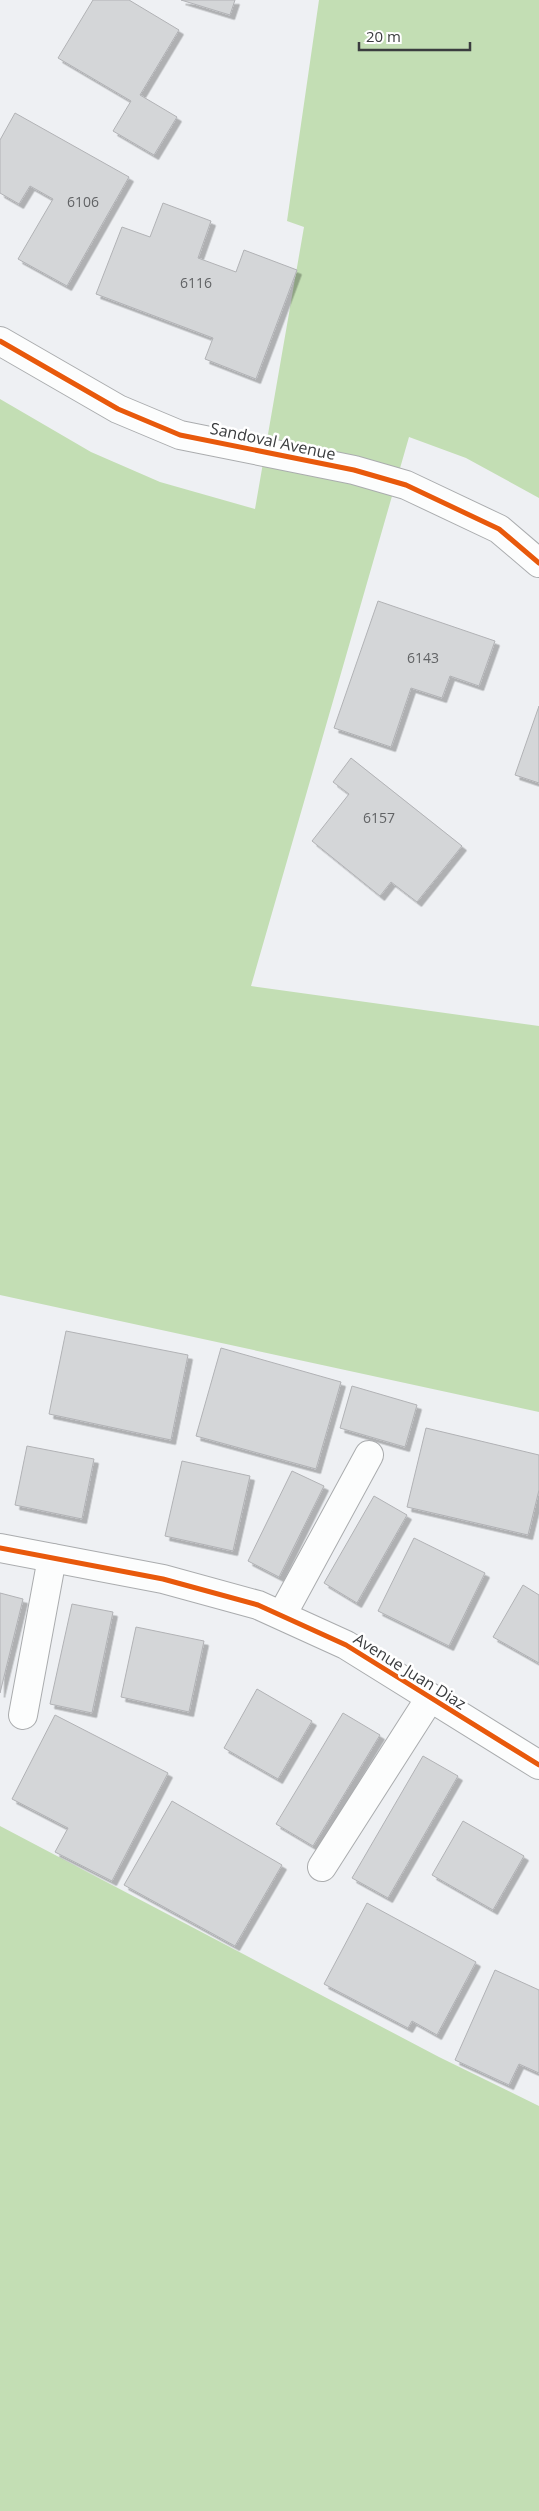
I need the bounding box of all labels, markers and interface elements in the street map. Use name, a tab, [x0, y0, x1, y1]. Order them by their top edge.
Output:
scale bar	[359, 20, 470, 52]
text: 20 m	[366, 26, 401, 46]
house number: 6106	[67, 192, 99, 211]
house number: 6116	[180, 273, 212, 292]
street label: Sandoval Avenue	[208, 417, 338, 465]
house number: 6143	[407, 648, 439, 667]
house number: 6157	[363, 808, 395, 827]
street label: Avenue Juan Diaz	[350, 1628, 470, 1714]

